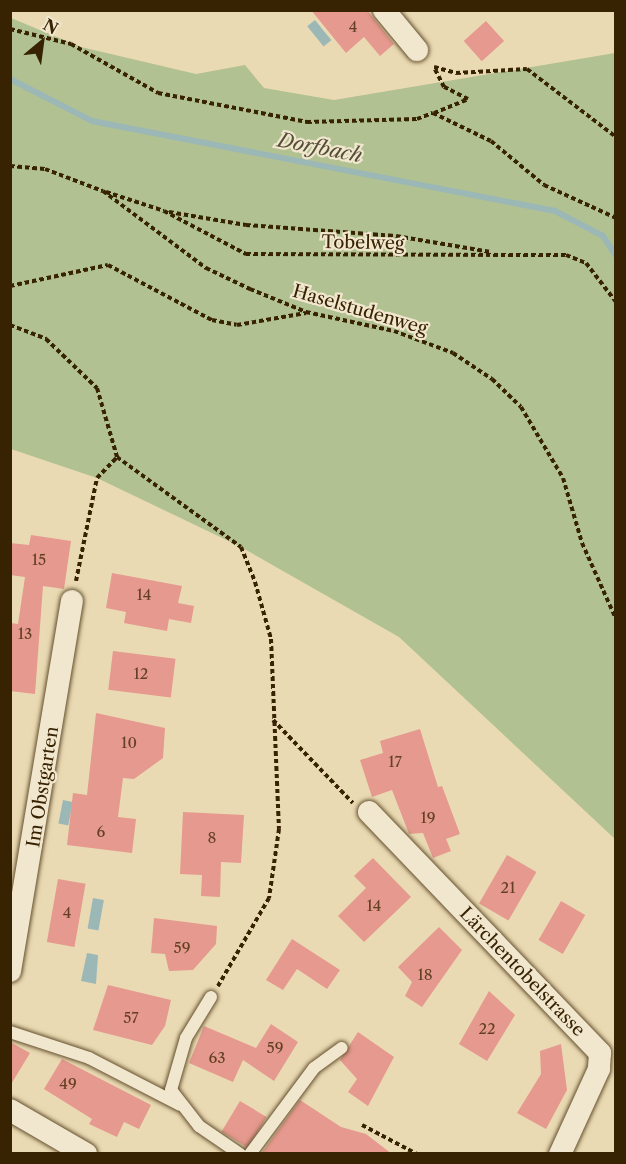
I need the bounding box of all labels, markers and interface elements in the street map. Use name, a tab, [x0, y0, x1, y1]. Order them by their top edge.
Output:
north arrow	[12, 12, 72, 72]
text: N	[40, 14, 62, 38]
house number: 4	[349, 18, 357, 36]
water label: Dorfbach	[276, 128, 364, 168]
street label: Tobelweg	[321, 231, 405, 255]
street label: Haselstudenweg	[290, 280, 430, 340]
house number: 15	[32, 551, 46, 569]
house number: 14	[137, 586, 151, 604]
house number: 13	[18, 625, 32, 643]
house number: 12	[134, 665, 148, 683]
street label: Im Obstgarten	[23, 725, 63, 849]
house number: 10	[121, 734, 137, 752]
house number: 17	[388, 753, 402, 771]
house number: 19	[420, 809, 436, 827]
house number: 6	[97, 823, 105, 841]
house number: 8	[208, 829, 216, 847]
house number: 21	[501, 879, 515, 897]
house number: 14	[367, 897, 381, 915]
street label: Lärchentobelstrasse	[455, 903, 589, 1041]
house number: 4	[63, 904, 71, 922]
house number: 59	[174, 939, 190, 957]
house number: 18	[417, 966, 433, 984]
house number: 57	[123, 1009, 139, 1027]
house number: 22	[478, 1020, 496, 1038]
house number: 59	[267, 1039, 283, 1057]
house number: 63	[208, 1049, 226, 1067]
house number: 49	[59, 1075, 77, 1093]

